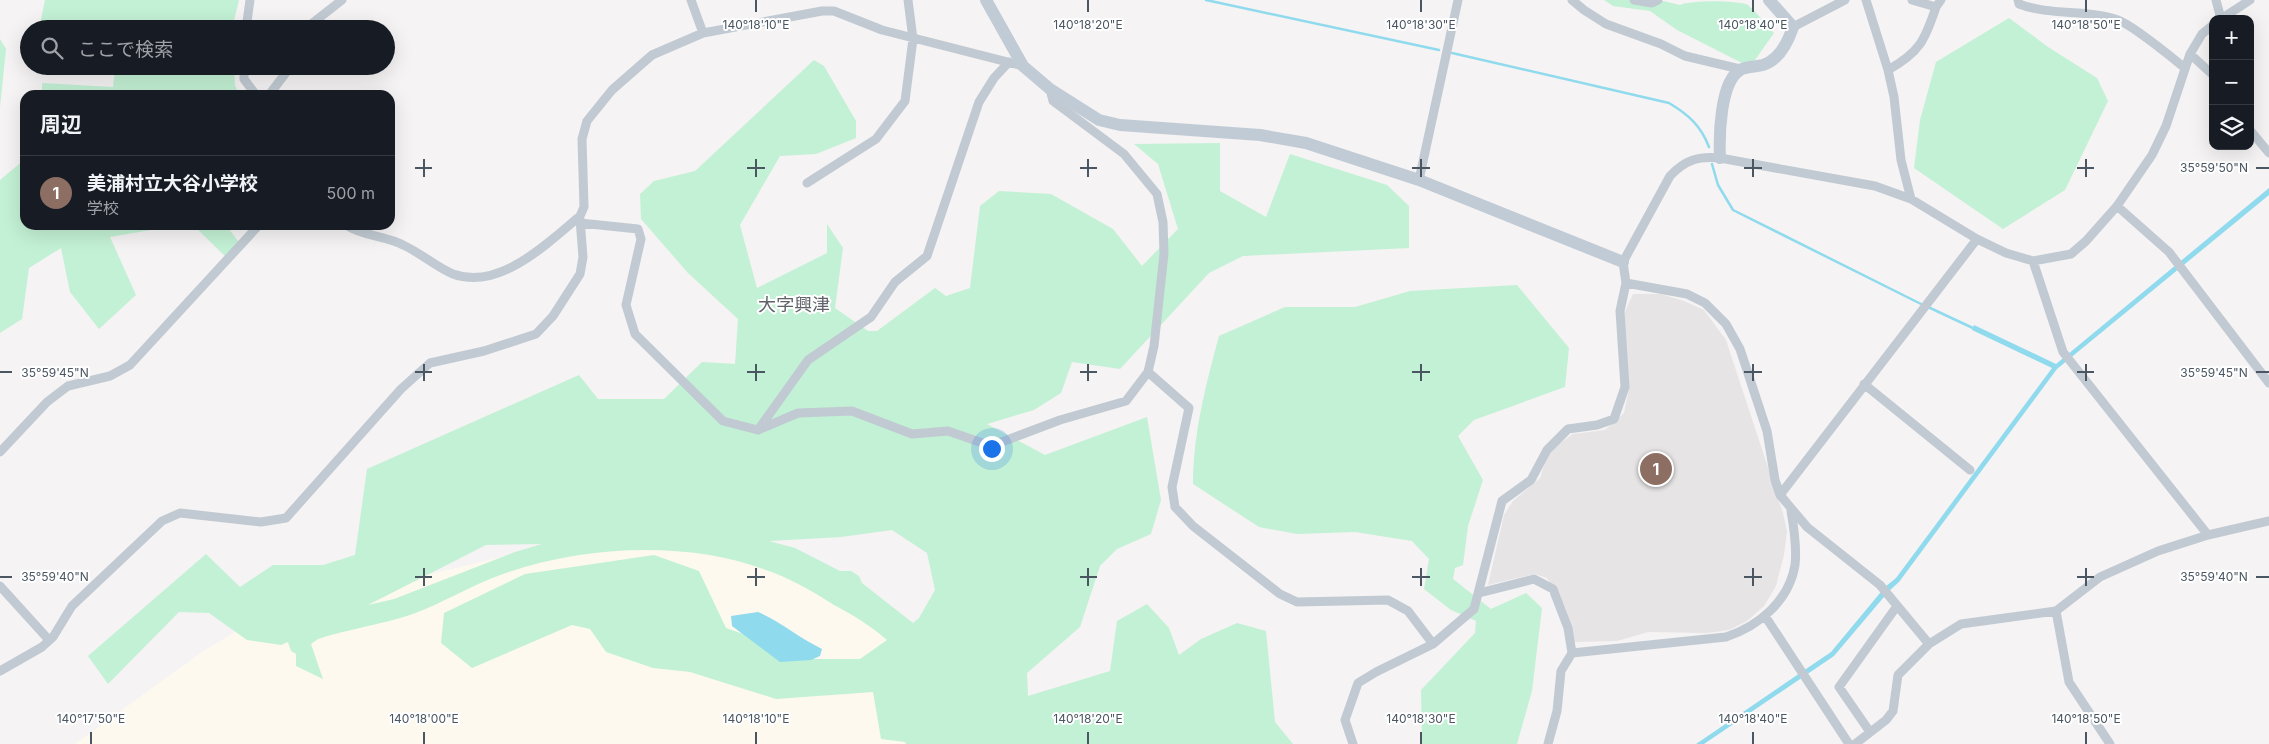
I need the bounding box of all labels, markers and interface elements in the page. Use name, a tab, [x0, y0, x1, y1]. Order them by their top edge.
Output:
map controls	[2209, 15, 2254, 150]
button: +	[2209, 15, 2254, 60]
text: 140°18'10"E	[723, 17, 789, 32]
text: 140°18'20"E	[1053, 17, 1123, 32]
text: 140°18'30"E	[1386, 17, 1456, 32]
text: 140°18'40"E	[1719, 17, 1787, 32]
text: 140°18'50"E	[2051, 17, 2121, 32]
search box	[20, 20, 395, 75]
icon: search	[38, 34, 66, 62]
text: ここで検索	[78, 38, 173, 61]
button: −	[2209, 60, 2254, 105]
button: layers	[2209, 105, 2254, 150]
text: 周辺	[40, 112, 82, 137]
text: 35°59'50"N	[2180, 160, 2248, 175]
text: 美浦村立大谷小学校	[87, 172, 258, 195]
text: 1	[53, 183, 59, 203]
text: 500 m	[327, 183, 375, 203]
text: 学校	[87, 198, 119, 218]
district label: 大字興津	[758, 294, 830, 315]
text: 35°59'45"N	[21, 365, 89, 380]
text: 35°59'45"N	[2180, 365, 2248, 380]
your location	[979, 436, 1005, 462]
pin: 1	[1640, 450, 1672, 488]
text: 35°59'40"N	[21, 569, 89, 584]
text: 35°59'40"N	[2180, 569, 2248, 584]
text: 140°17'50"E	[57, 711, 125, 726]
text: 140°18'00"E	[389, 711, 459, 726]
text: 140°18'10"E	[723, 711, 789, 726]
text: 140°18'20"E	[1053, 711, 1123, 726]
text: 140°18'30"E	[1386, 711, 1456, 726]
text: 140°18'40"E	[1719, 711, 1787, 726]
text: 140°18'50"E	[2051, 711, 2121, 726]

